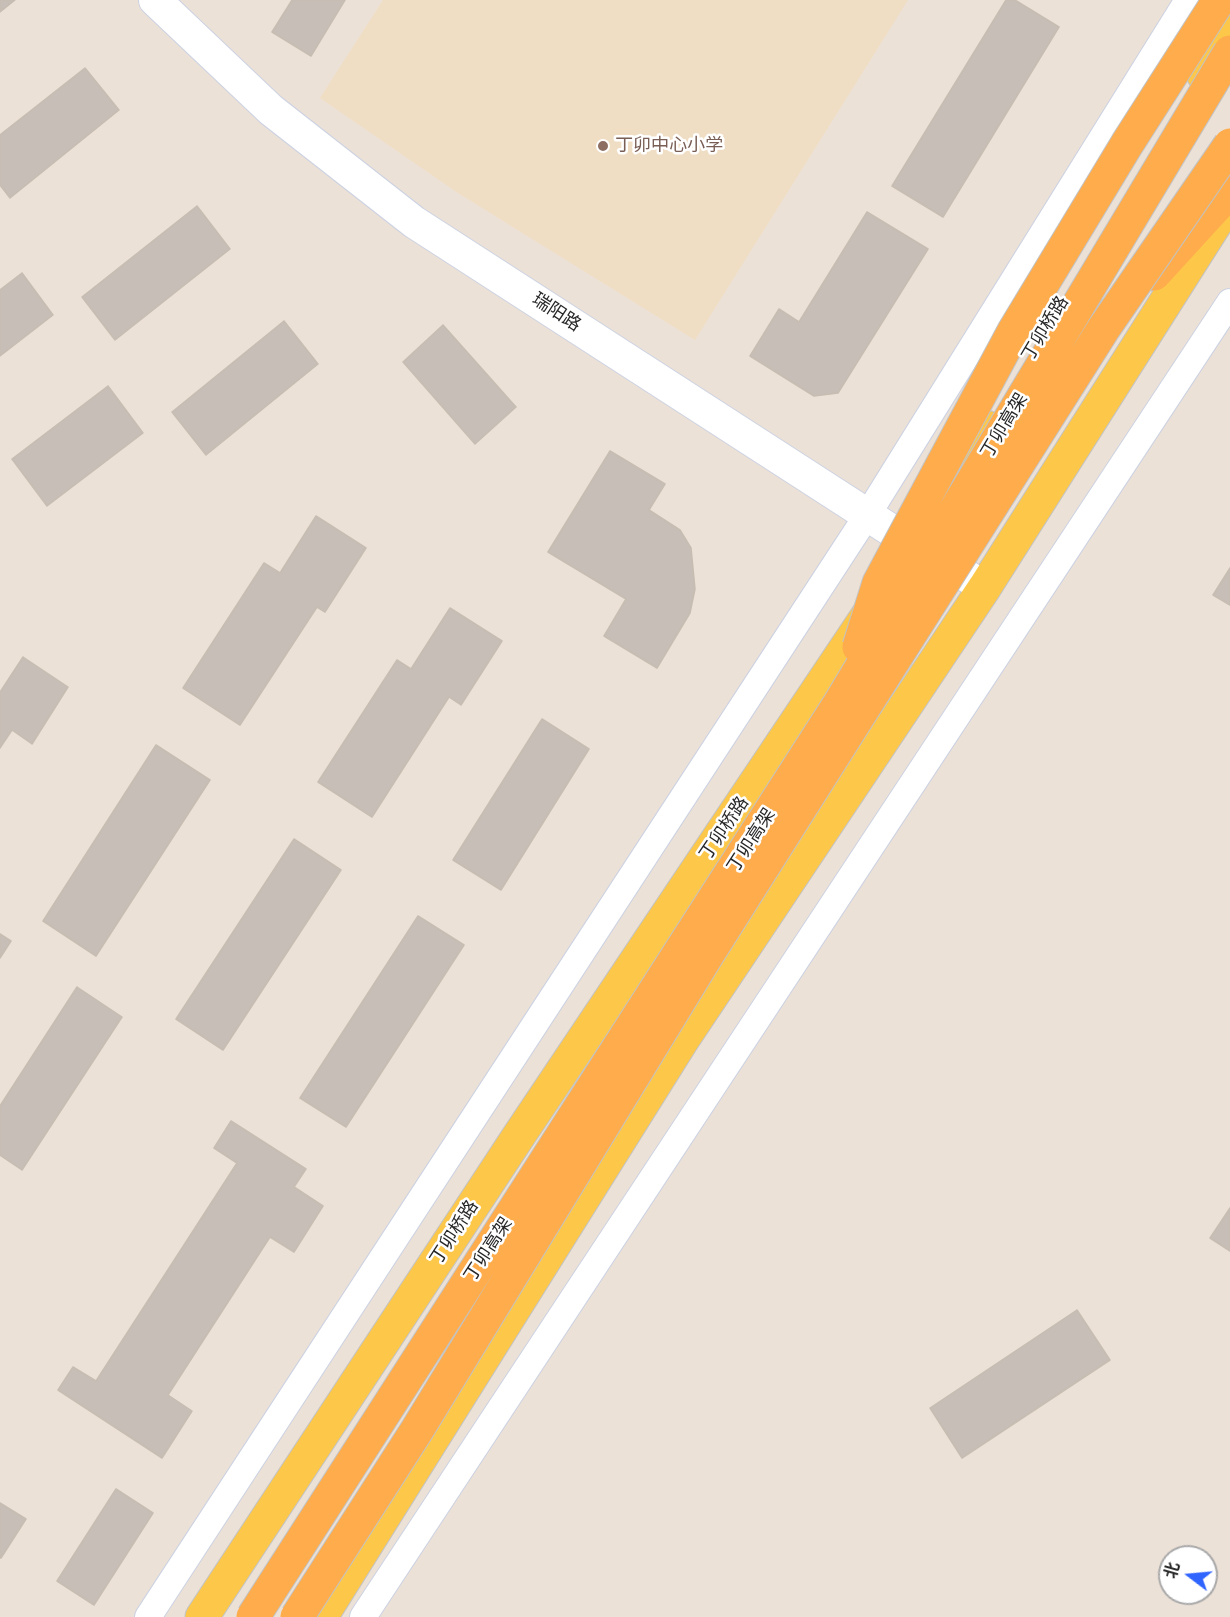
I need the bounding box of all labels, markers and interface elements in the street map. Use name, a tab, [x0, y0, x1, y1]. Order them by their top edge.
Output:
place label: 丁卯中心小学	[615, 135, 723, 157]
marker: 丁卯中心小学	[596, 139, 610, 153]
street label: 瑞阳路	[527, 289, 585, 337]
street label: 丁卯桥路	[1018, 293, 1074, 365]
street label: 丁卯高架	[977, 390, 1033, 462]
street label: 丁卯桥路	[696, 793, 754, 865]
street label: 丁卯高架	[723, 805, 781, 877]
street label: 丁卯桥路	[426, 1197, 484, 1269]
street label: 丁卯高架	[460, 1214, 518, 1286]
north arrow	[1158, 1545, 1218, 1605]
text: 北	[1161, 1560, 1183, 1581]

